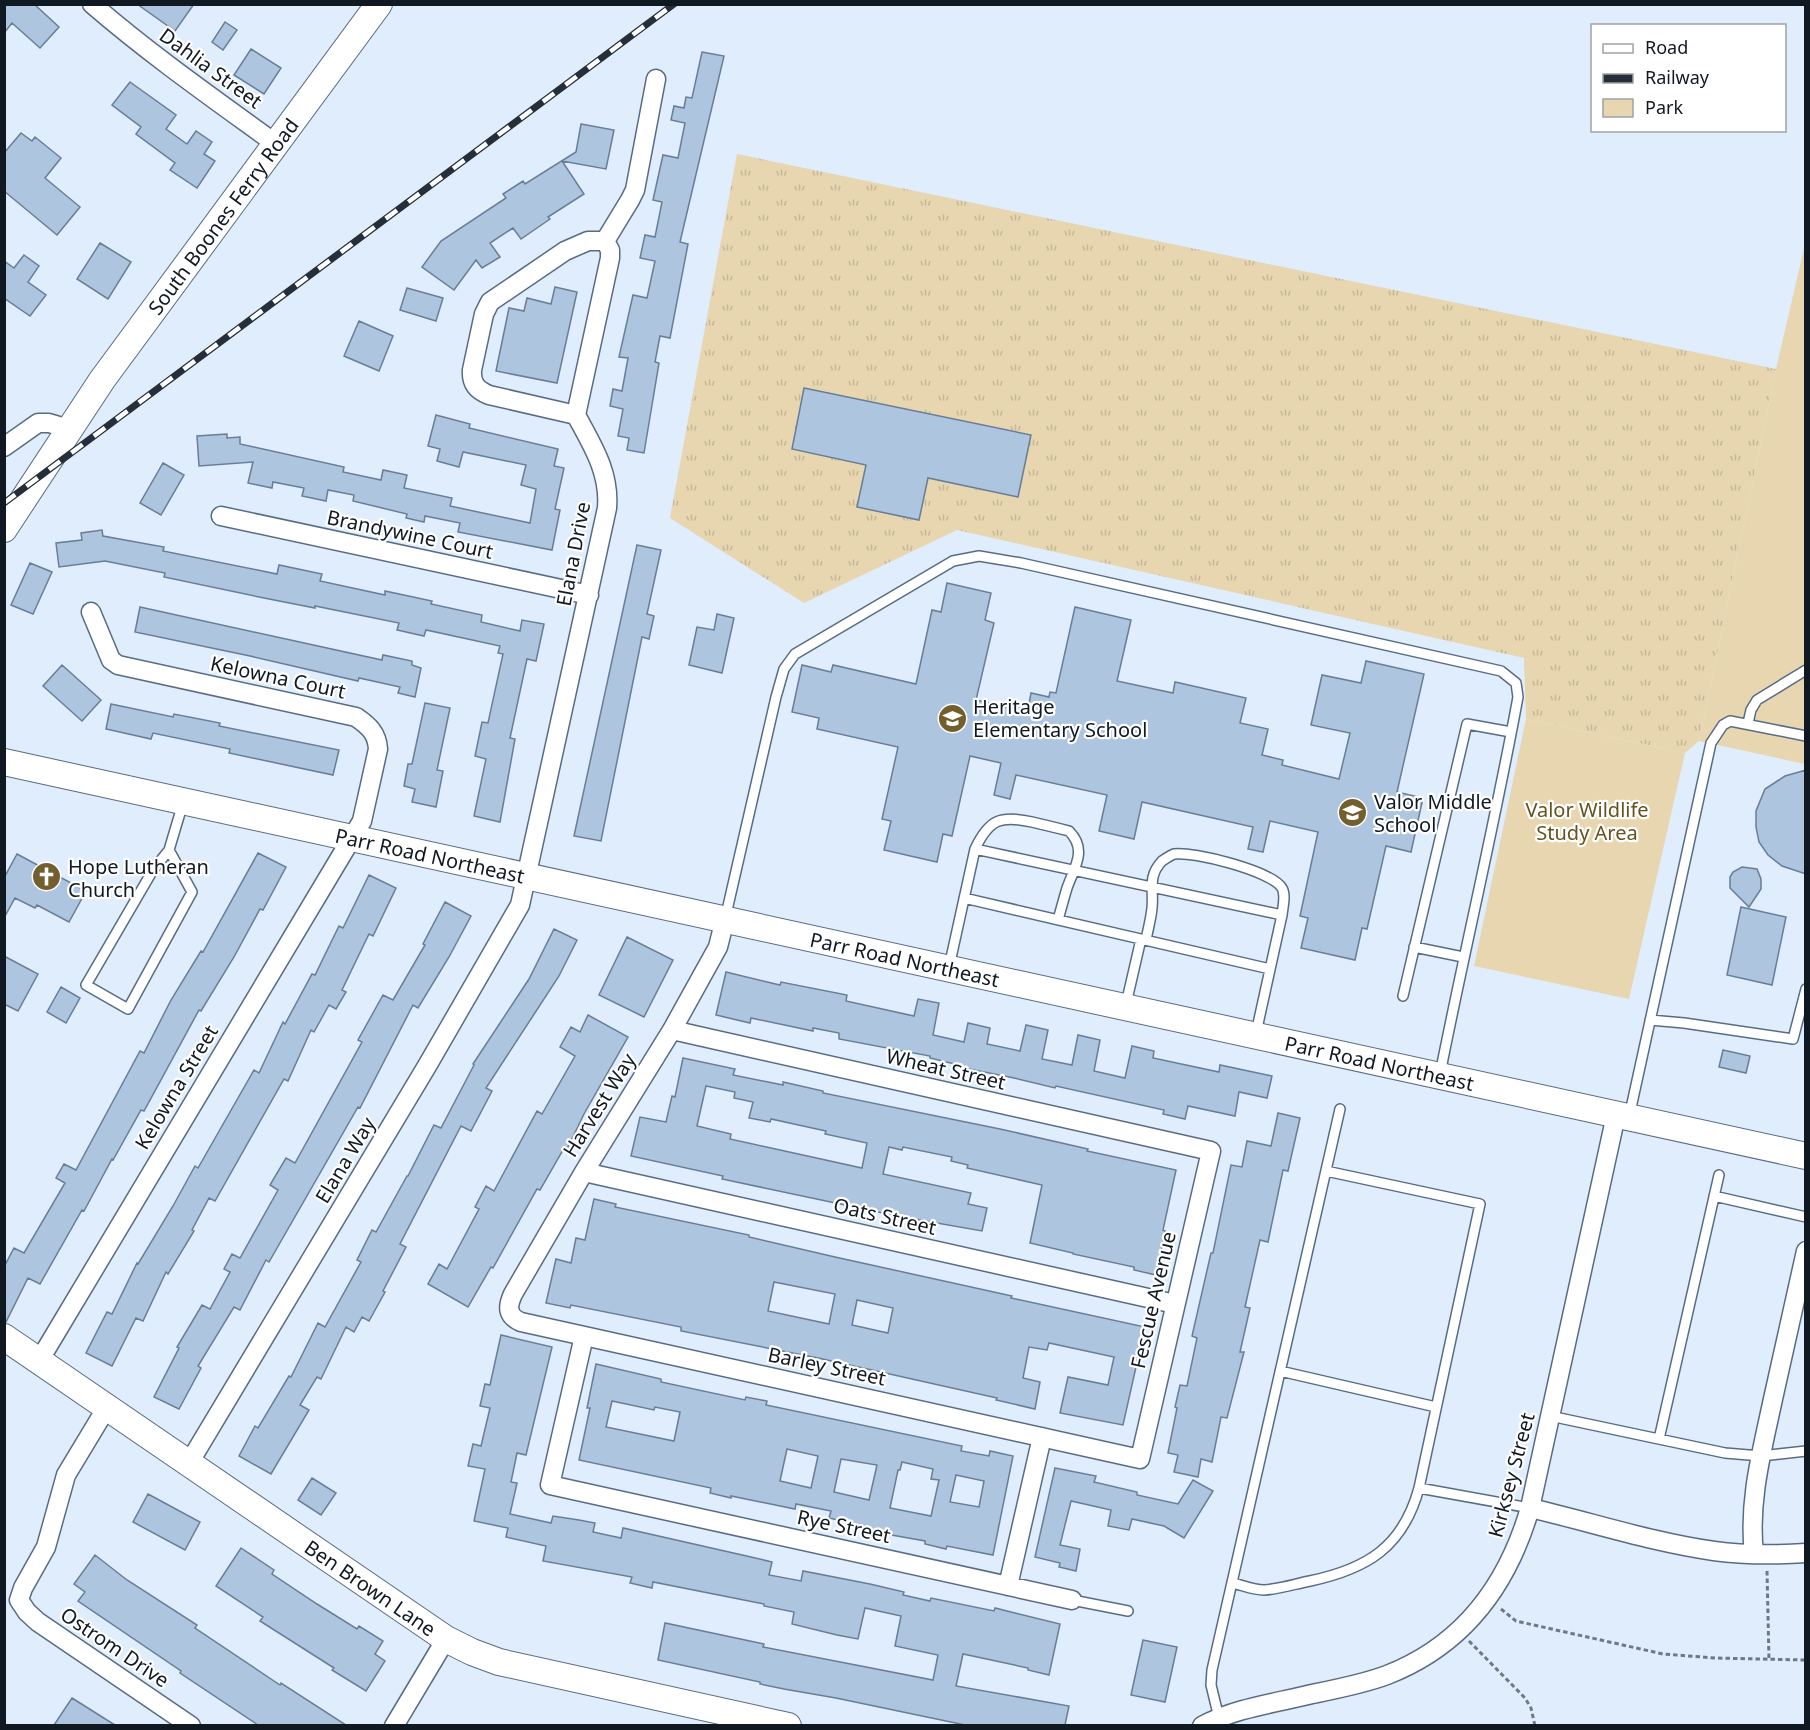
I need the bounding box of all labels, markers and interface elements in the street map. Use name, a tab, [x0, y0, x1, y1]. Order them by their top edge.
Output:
street label: Dahlia Street	[154, 22, 268, 114]
legend	[1591, 24, 1786, 132]
text: Road	[1645, 35, 1688, 59]
text: Railway	[1645, 65, 1710, 89]
text: Park	[1645, 95, 1683, 119]
street label: South Boones Ferry Road	[141, 112, 304, 320]
street label: Elana Drive	[550, 500, 596, 608]
street label: Brandywine Court	[324, 503, 496, 565]
street label: Kelowna Court	[208, 649, 348, 705]
place label: Heritage Elementary School	[973, 693, 1147, 743]
school or university icon: Heritage Elementary School	[936, 702, 968, 734]
place label: Valor Middle School	[1374, 788, 1492, 838]
school or university icon: Valor Middle School	[1337, 796, 1369, 828]
park label: Valor Wildlife Study Area	[1525, 796, 1649, 846]
street label: Parr Road Northeast	[333, 821, 527, 889]
place label: Hope Lutheran Church	[68, 853, 209, 903]
church icon: Hope Lutheran Church	[31, 861, 63, 893]
street label: Parr Road Northeast	[808, 925, 1002, 993]
street label: Kelowna Street	[128, 1020, 224, 1154]
street label: Parr Road Northeast	[1282, 1029, 1477, 1097]
street label: Wheat Street	[884, 1042, 1008, 1096]
street label: Harvest Way	[556, 1047, 642, 1162]
street label: Elana Way	[309, 1111, 382, 1208]
street label: Oats Street	[831, 1191, 939, 1241]
street label: Fescue Avenue	[1124, 1229, 1182, 1371]
street label: Barley Street	[766, 1340, 888, 1392]
street label: Kirksey Street	[1481, 1410, 1541, 1540]
street label: Rye Street	[795, 1503, 893, 1549]
street label: Ben Brown Lane	[300, 1533, 441, 1642]
street label: Ostrom Drive	[55, 1601, 175, 1693]

